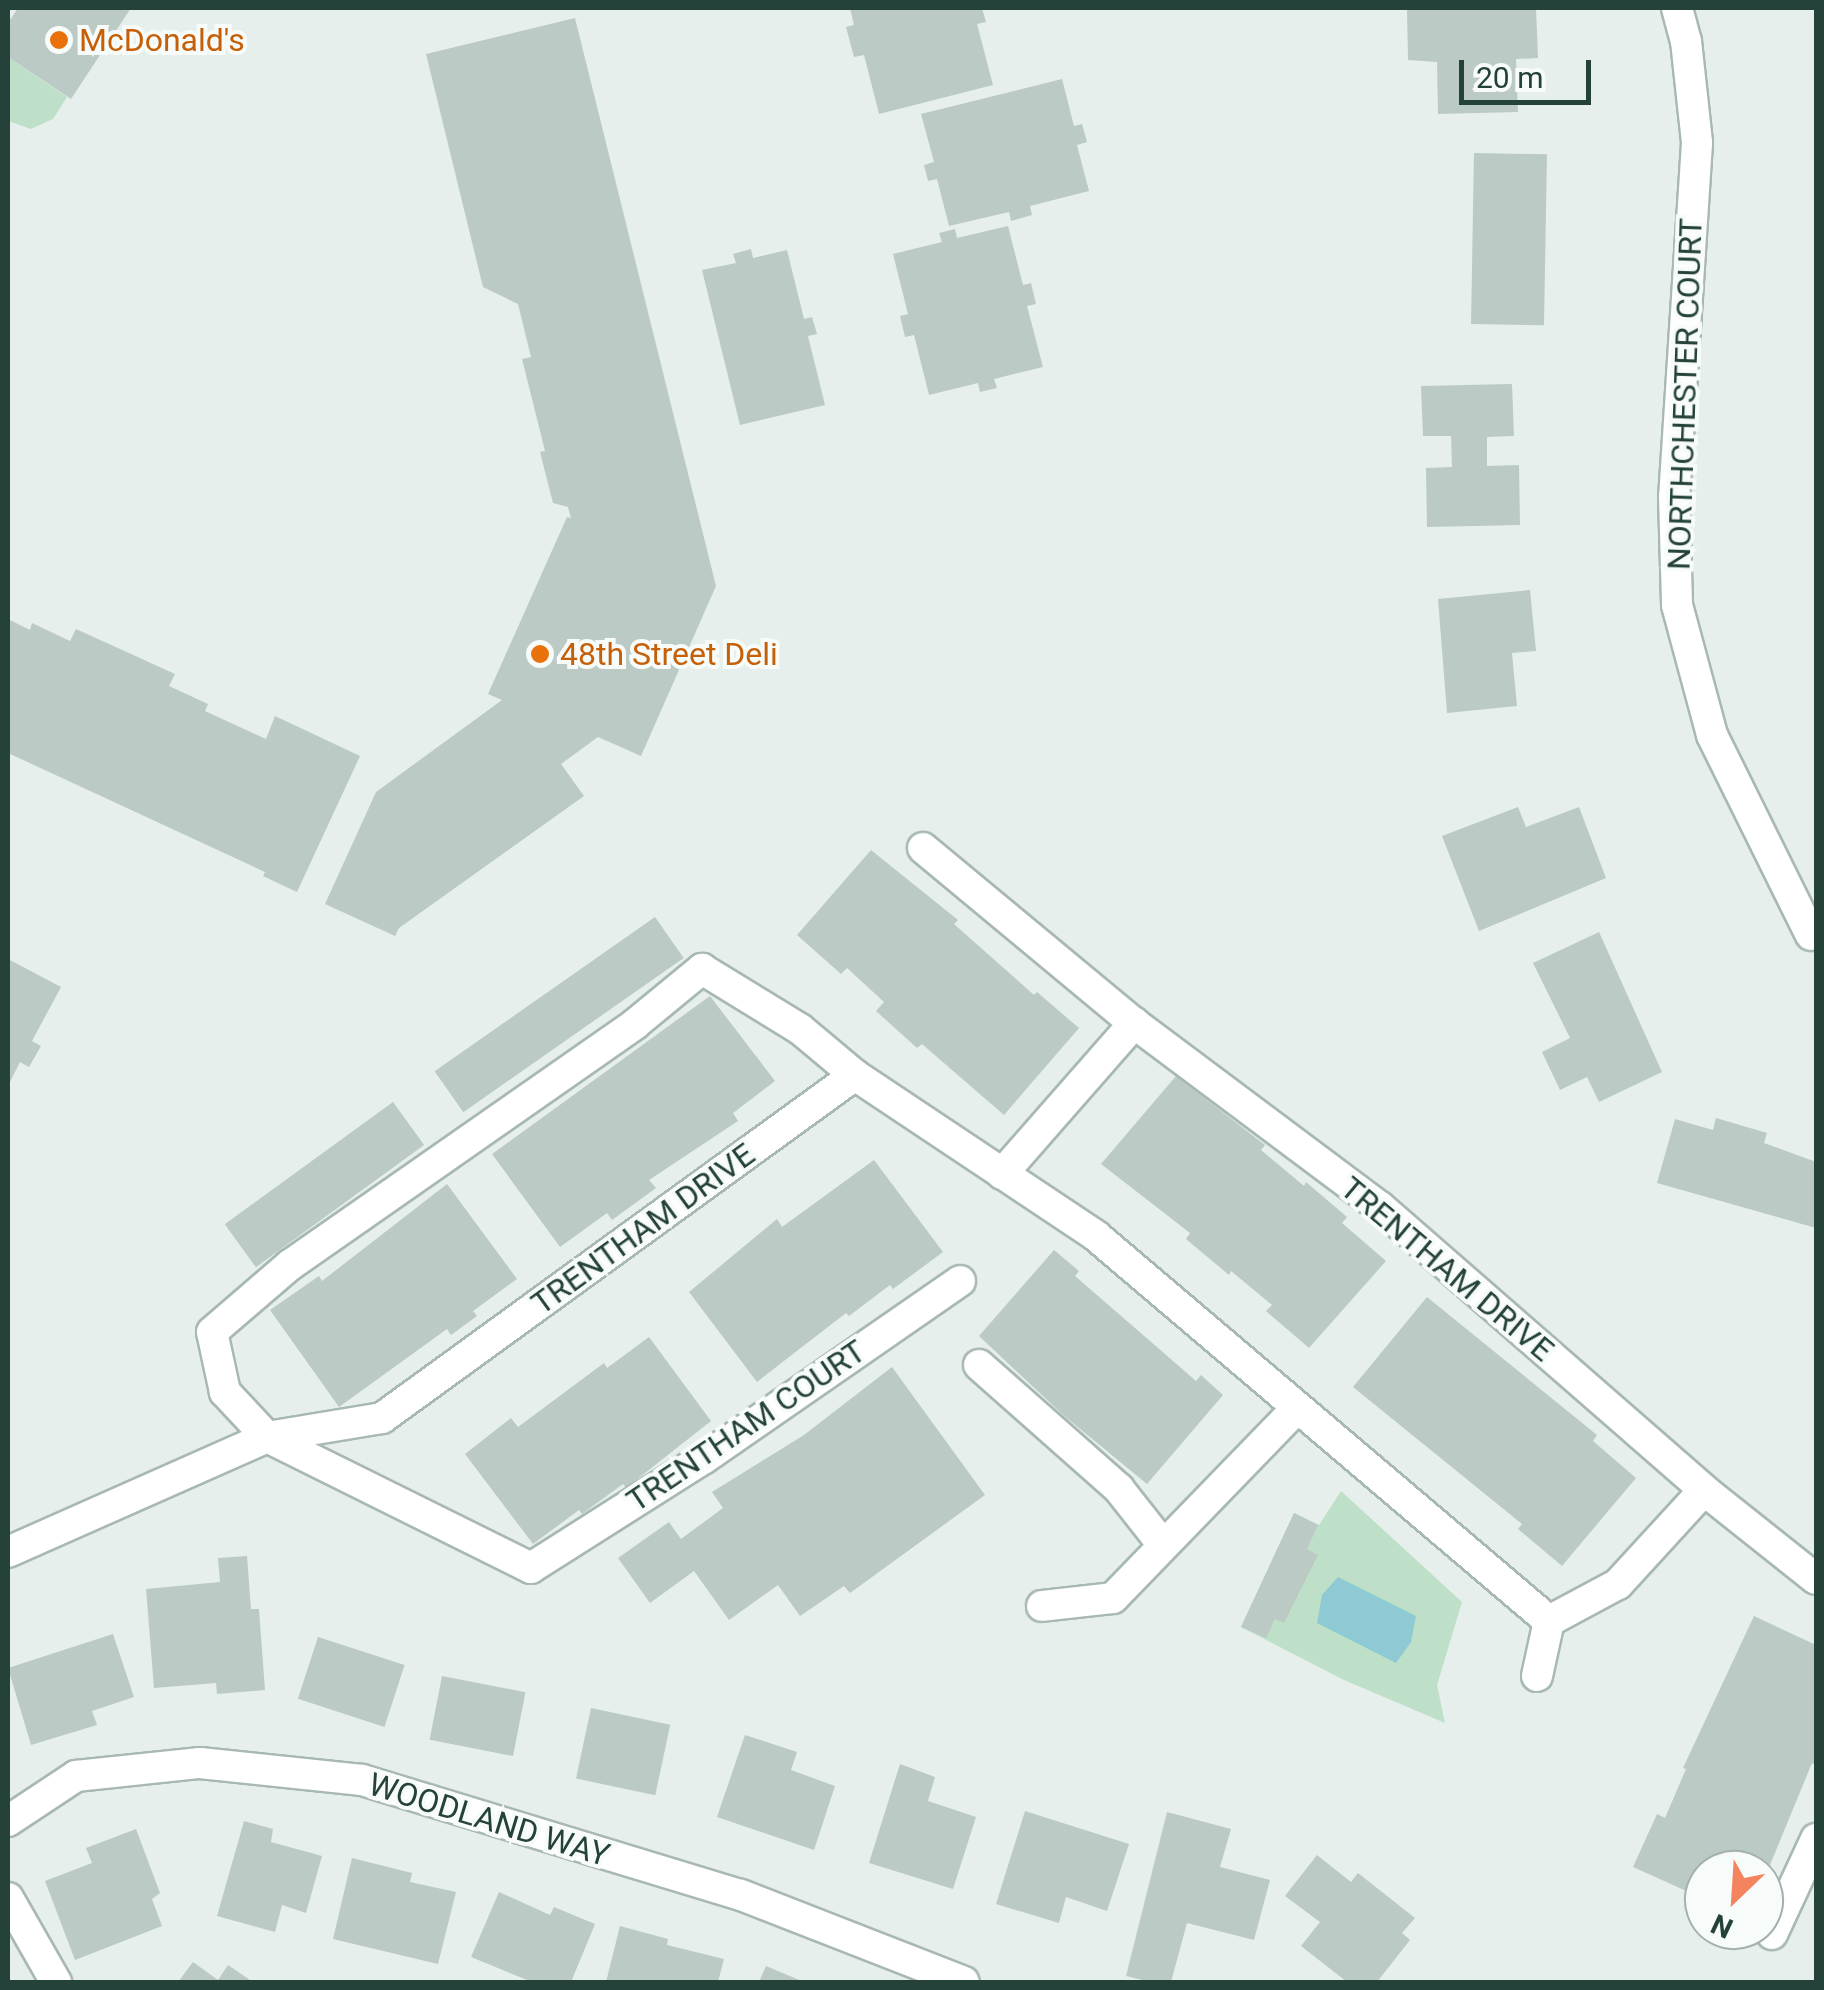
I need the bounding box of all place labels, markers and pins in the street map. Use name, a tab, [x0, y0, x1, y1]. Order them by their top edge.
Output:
place label: McDonald's	[79, 21, 245, 59]
marker: McDonald's	[48, 29, 70, 51]
place label: 48th Street Deli	[560, 635, 778, 673]
marker: 48th Street Deli	[529, 643, 551, 665]

